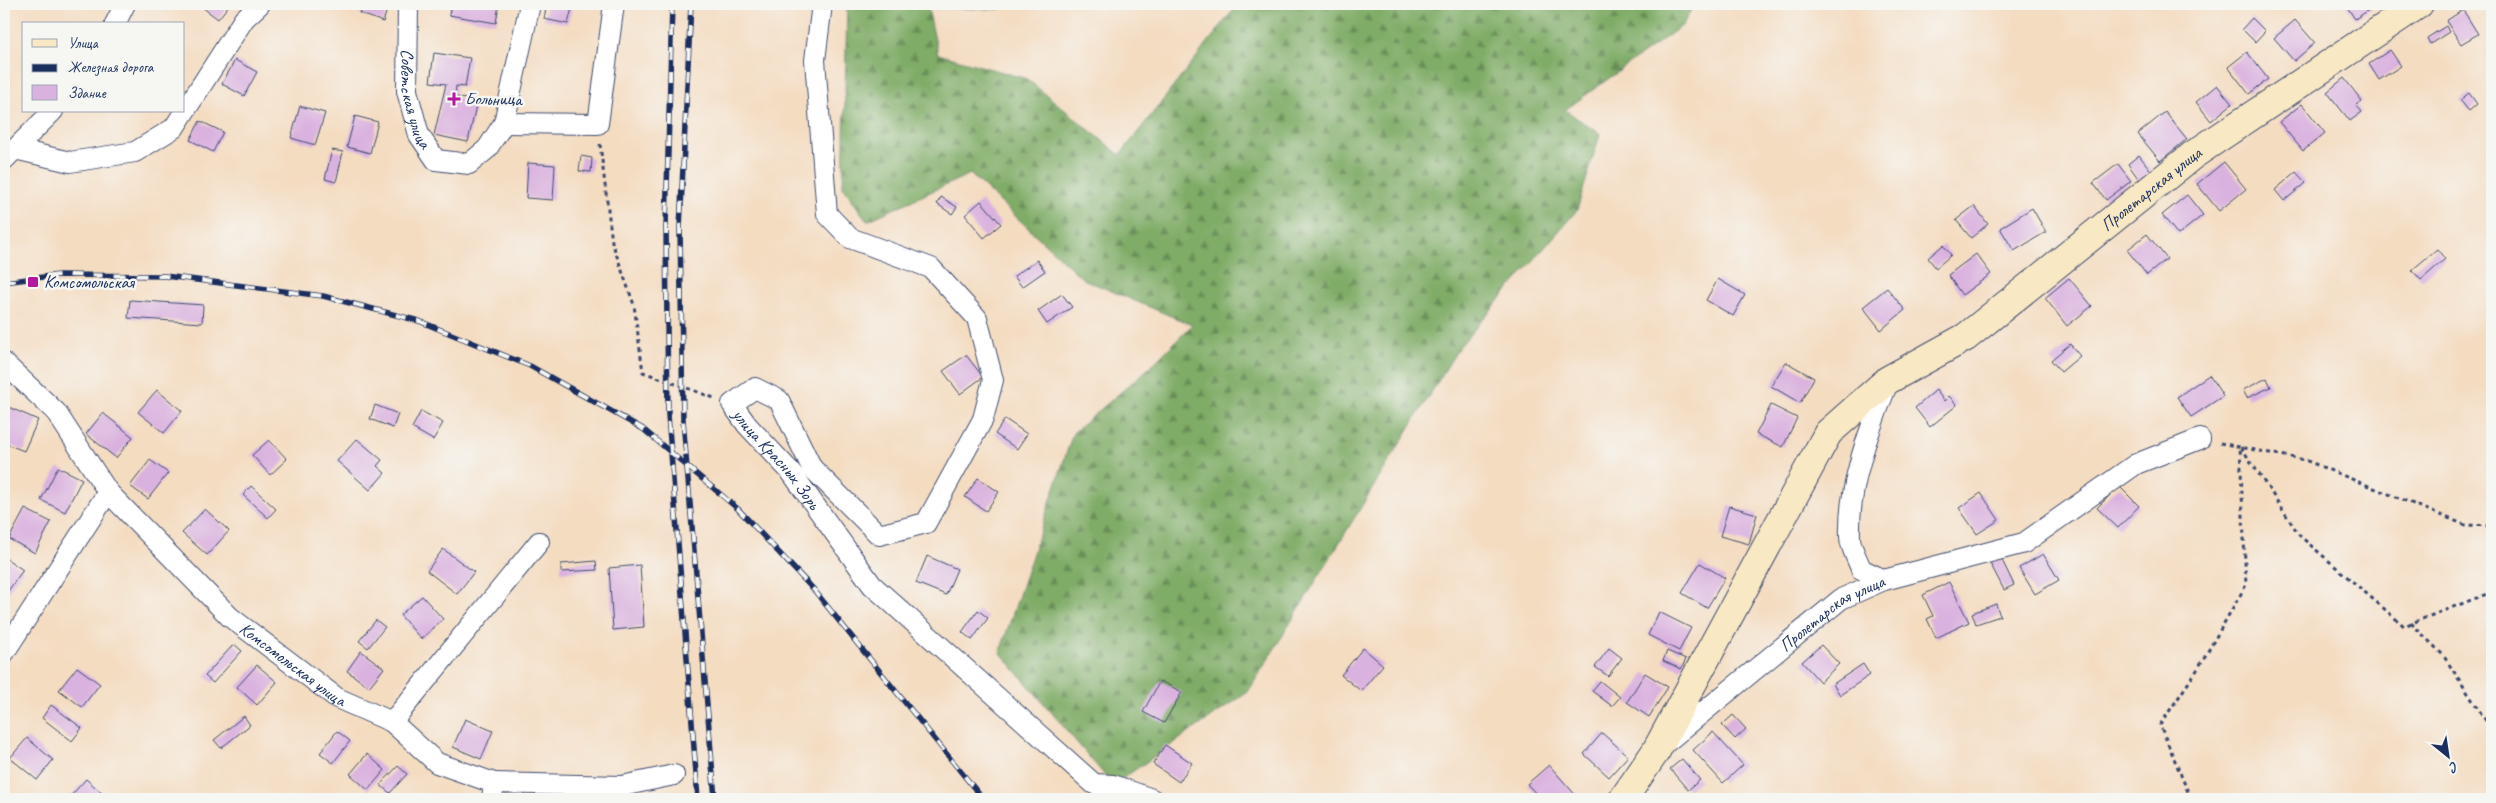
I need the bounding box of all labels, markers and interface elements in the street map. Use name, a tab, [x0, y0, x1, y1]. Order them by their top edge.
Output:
legend	[22, 22, 185, 112]
text: Улица	[68, 34, 99, 53]
street label: Советская улица	[396, 49, 437, 154]
text: Железная дорога	[68, 58, 155, 77]
text: Здание	[68, 84, 107, 103]
place label: Больница	[465, 88, 523, 110]
marker: Больница	[447, 92, 461, 106]
street label: Пролетарская улица	[2096, 141, 2207, 236]
place label: Комсомольская	[44, 271, 135, 293]
marker: Комсомольская	[26, 275, 40, 289]
street label: улица Красных Зорь	[727, 404, 826, 515]
street label: Пролетарская улица	[1775, 569, 1890, 656]
street label: Комсомольская улица	[235, 617, 350, 712]
north arrow	[2424, 730, 2474, 780]
text: С	[2445, 758, 2461, 777]

